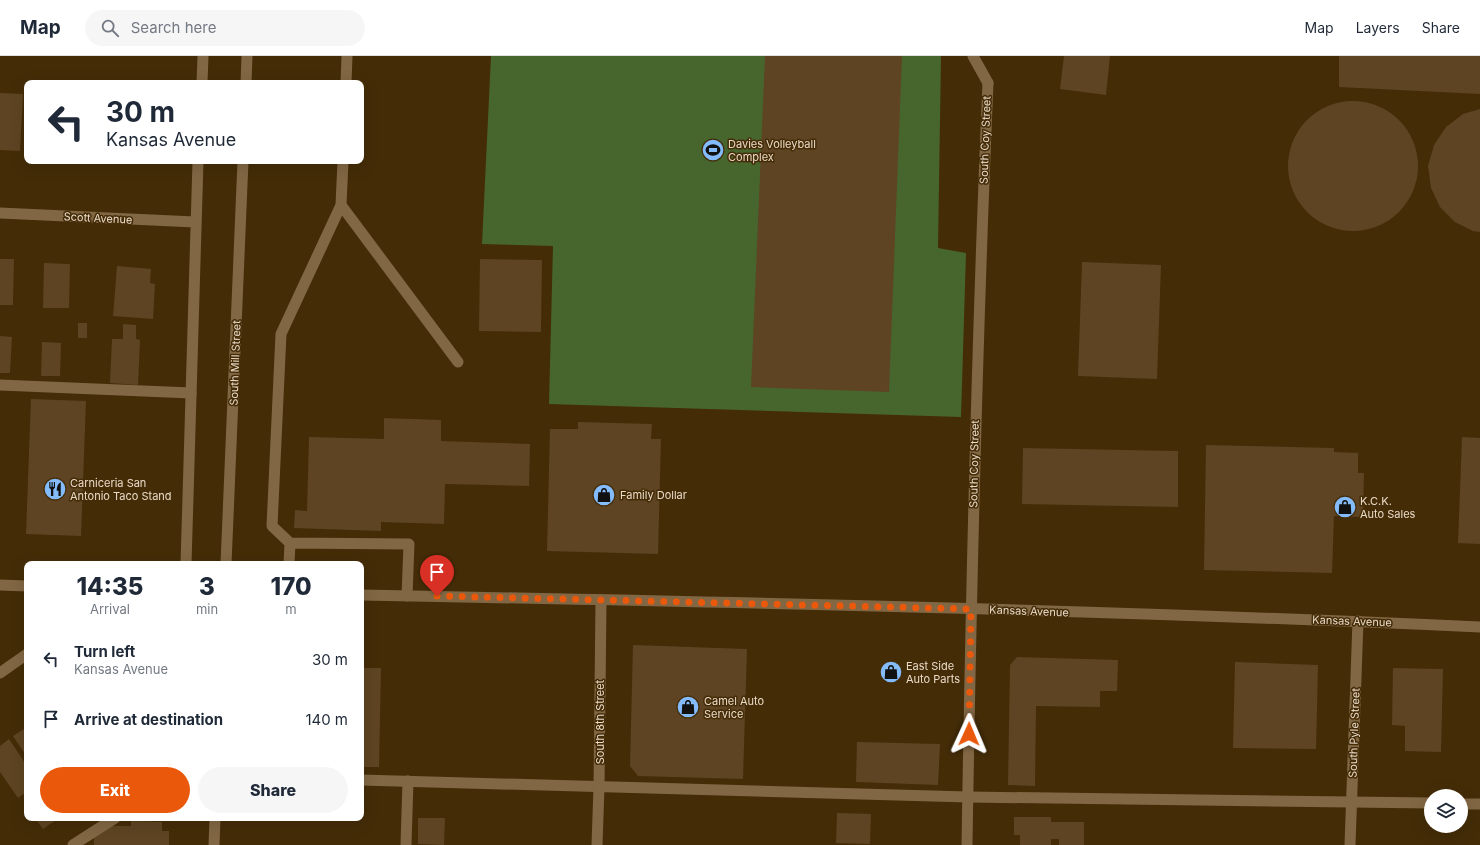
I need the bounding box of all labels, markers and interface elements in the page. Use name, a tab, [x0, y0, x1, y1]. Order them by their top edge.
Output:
search box	[85, 10, 365, 46]
text: Map	[20, 16, 61, 39]
icon: search	[99, 17, 121, 39]
text: Search here	[131, 18, 216, 37]
text: Map	[1305, 19, 1334, 36]
text: Layers	[1356, 19, 1400, 36]
text: Share	[1422, 19, 1460, 36]
text: 30 m	[106, 95, 175, 129]
street label: South Coy Street	[976, 95, 994, 184]
icon: left	[40, 96, 92, 148]
text: Kansas Avenue	[106, 129, 236, 150]
sports icon: Davies Volleyball Complex	[700, 137, 726, 163]
place label: Davies Volleyball Complex	[728, 137, 816, 164]
street label: Scott Avenue	[63, 209, 133, 227]
street label: South Mill Street	[227, 320, 244, 406]
street label: South Coy Street	[966, 419, 982, 508]
restaurant icon: Carniceria San Antonio Taco Stand	[42, 476, 68, 502]
place label: Carniceria San Antonio Taco Stand	[70, 476, 172, 503]
shop icon: Family Dollar	[591, 482, 617, 508]
place label: Family Dollar	[620, 488, 687, 502]
shop icon: K.C.K. Auto Sales	[1332, 494, 1358, 520]
place label: K.C.K. Auto Sales	[1360, 494, 1416, 521]
pin	[420, 555, 454, 596]
icon: arrive	[426, 561, 448, 583]
text: 14:35	[76, 572, 143, 601]
text: 3	[199, 572, 215, 601]
text: 170	[271, 572, 312, 601]
text: Arrival	[90, 601, 130, 617]
text: min	[196, 601, 218, 617]
text: m	[285, 601, 297, 617]
street label: Kansas Avenue	[989, 603, 1069, 619]
street label: Kansas Avenue	[1312, 613, 1392, 629]
text: Turn left	[74, 642, 135, 661]
icon: left	[40, 648, 62, 670]
text: 30 m	[312, 650, 348, 669]
shop icon: East Side Auto Parts	[878, 659, 904, 685]
place label: East Side Auto Parts	[906, 659, 960, 686]
text: Kansas Avenue	[74, 661, 168, 677]
street label: South 8th Street	[593, 679, 607, 764]
street label: South Pyle Street	[1345, 687, 1363, 778]
shop icon: Camel Auto Service	[675, 694, 701, 720]
place label: Camel Auto Service	[704, 694, 765, 721]
icon: arrive	[40, 708, 62, 730]
text: Arrive at destination	[74, 710, 223, 729]
text: 140 m	[305, 710, 348, 729]
position arrow	[948, 713, 990, 755]
button: Exit	[40, 767, 190, 813]
button: Share	[198, 767, 348, 813]
map controls	[1424, 789, 1468, 833]
button: layers	[1424, 789, 1468, 833]

